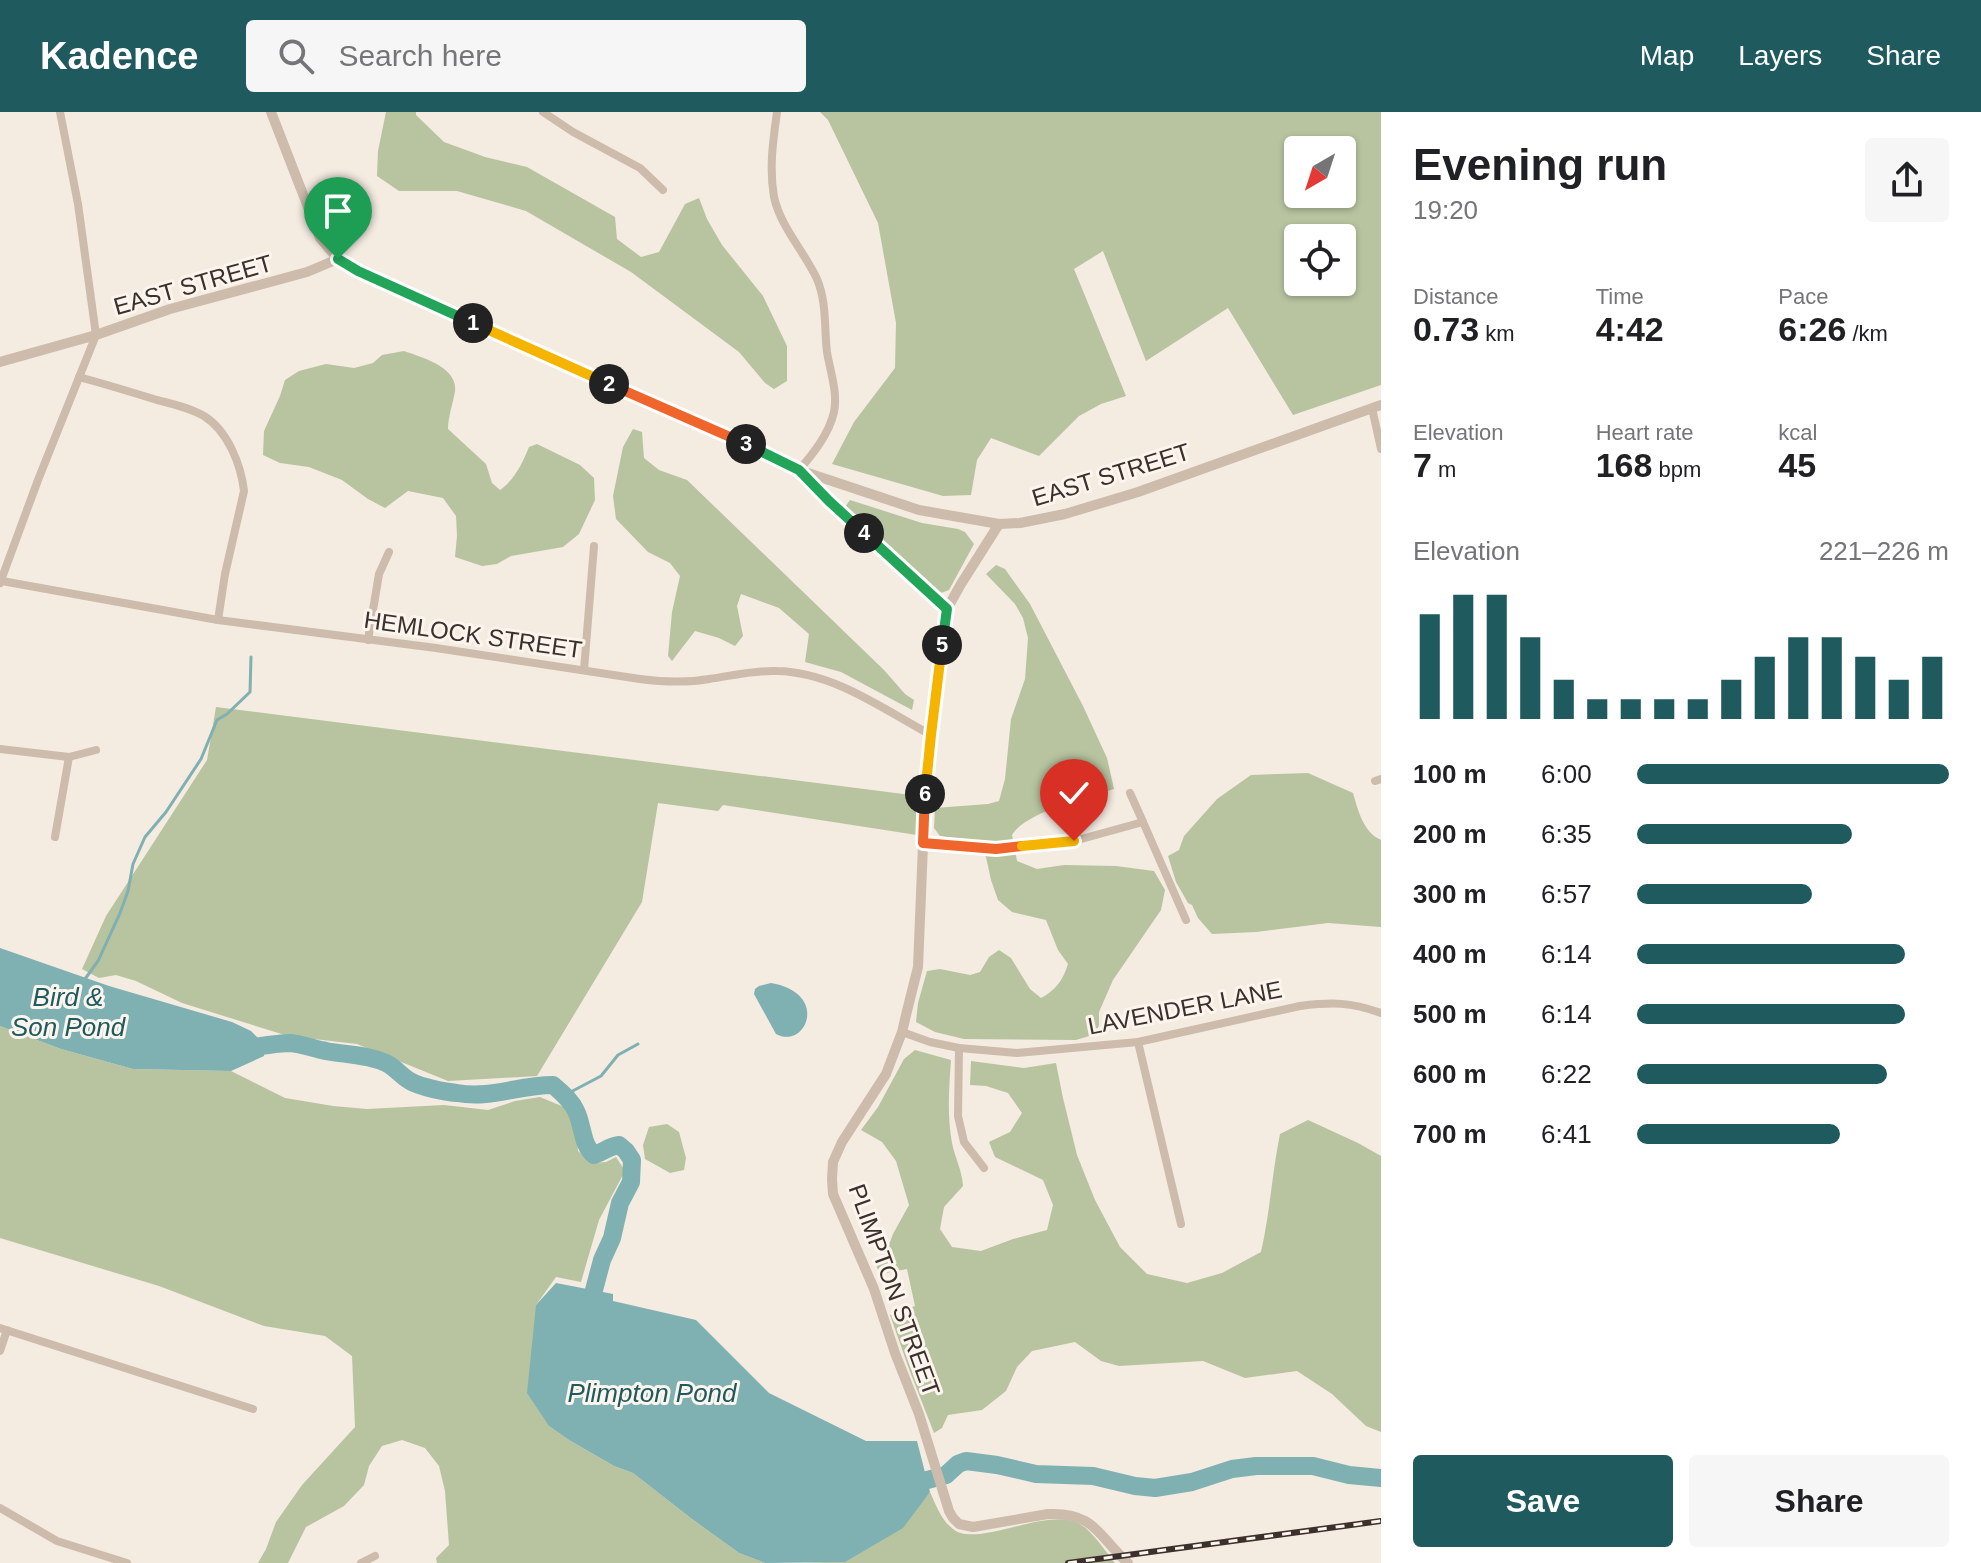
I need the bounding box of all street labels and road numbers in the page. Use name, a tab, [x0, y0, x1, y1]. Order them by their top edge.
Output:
street label: EAST STREET	[111, 249, 276, 320]
street label: EAST STREET	[1029, 438, 1193, 511]
street label: HEMLOCK STREET	[362, 606, 584, 663]
street label: LAVENDER LANE	[1086, 975, 1284, 1040]
street label: PLIMPTON STREET	[844, 1180, 946, 1400]

